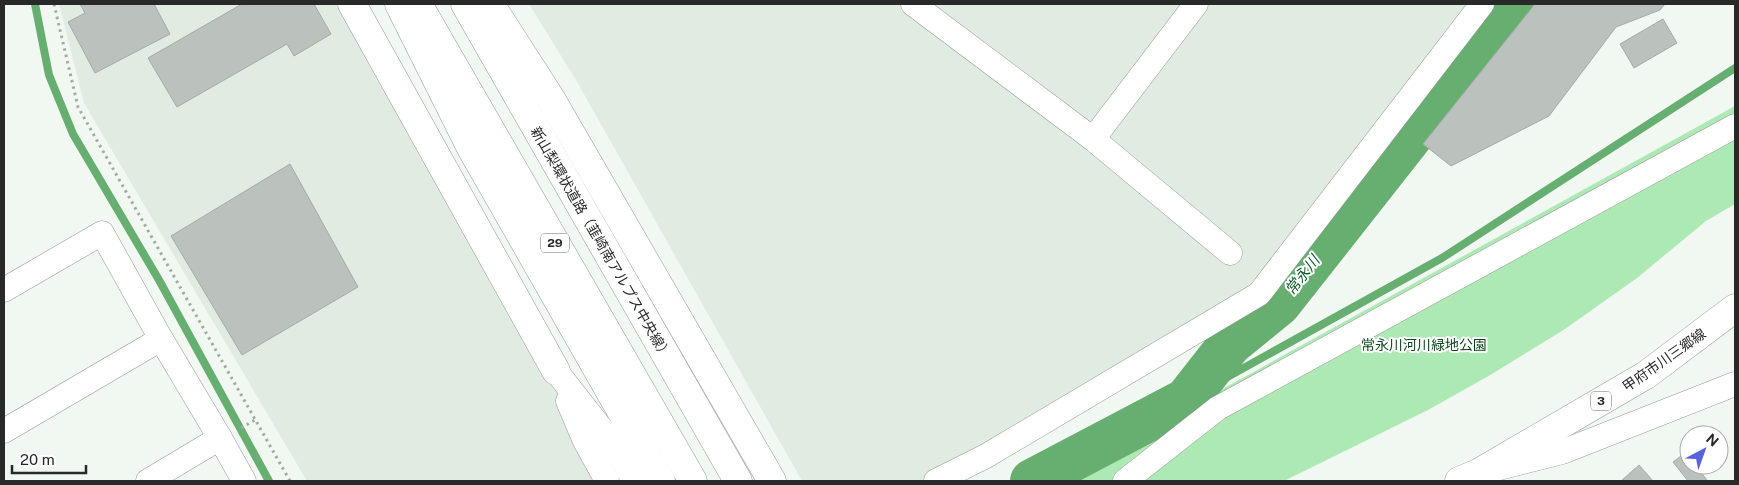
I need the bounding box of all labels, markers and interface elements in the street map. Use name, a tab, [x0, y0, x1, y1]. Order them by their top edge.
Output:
street label: 新山梨環状道路（韮崎南アルプス中央線）	[528, 124, 674, 362]
road number: 29	[541, 234, 569, 252]
water label: 常永川	[1281, 250, 1324, 298]
street label: 甲府市川三郷線	[1619, 325, 1709, 395]
park label: 常永川河川緑地公園	[1361, 337, 1487, 353]
road number: 3	[1591, 392, 1611, 411]
north arrow	[1679, 425, 1729, 475]
text: N	[1703, 431, 1722, 450]
scale bar	[12, 442, 86, 474]
text: 20 m	[20, 451, 55, 468]

